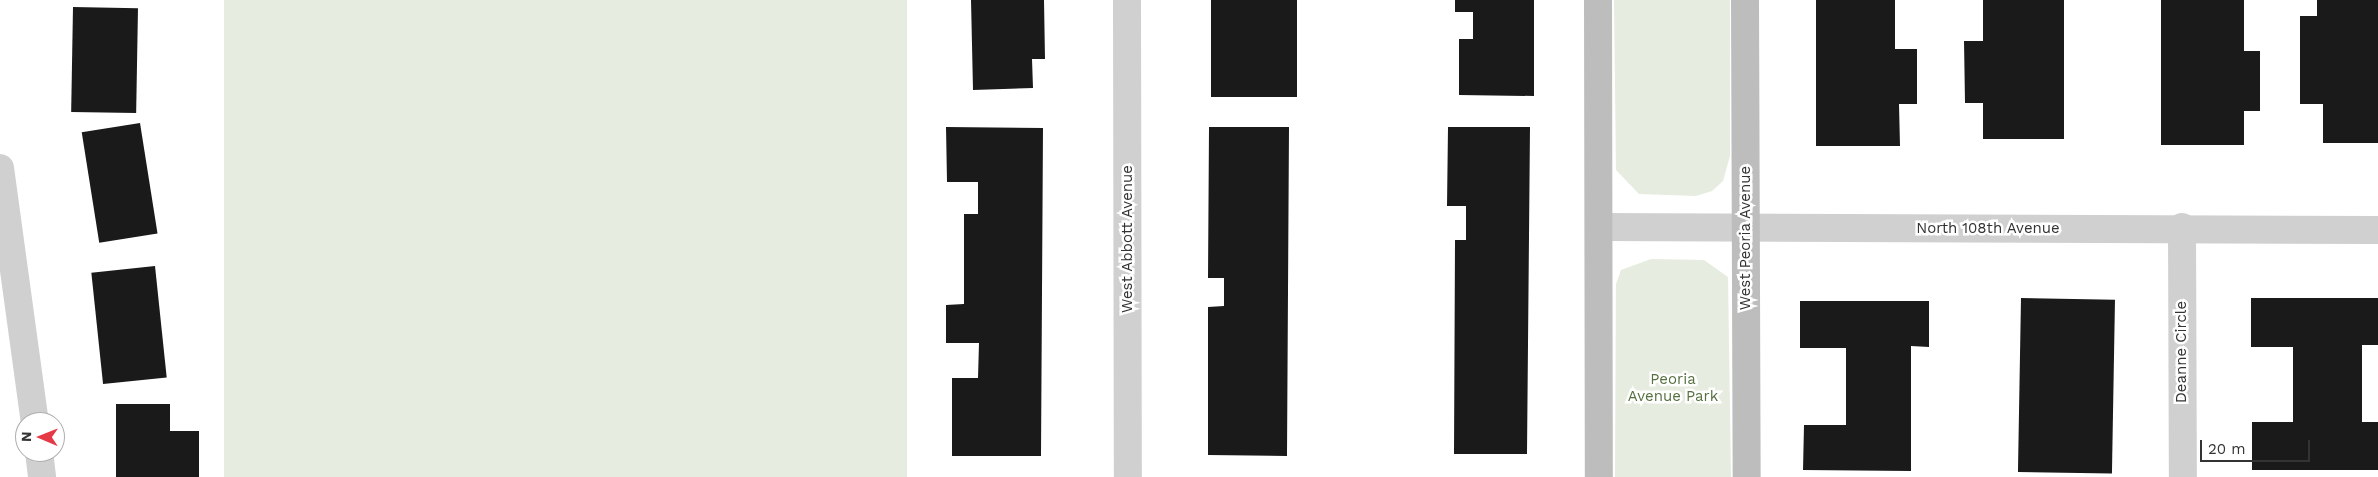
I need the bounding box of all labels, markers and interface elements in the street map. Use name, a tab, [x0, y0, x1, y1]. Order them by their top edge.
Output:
street label: West Abbott Avenue	[1119, 164, 1137, 314]
street label: West Peoria Avenue	[1737, 165, 1755, 311]
street label: North 108th Avenue	[1916, 220, 2060, 238]
street label: Deanne Circle	[2173, 301, 2191, 403]
park label: Peoria Avenue Park	[1628, 370, 1718, 405]
north arrow	[15, 412, 65, 462]
scale bar	[2203, 430, 2313, 462]
text: N	[18, 431, 34, 442]
text: 20 m	[2208, 440, 2246, 458]

